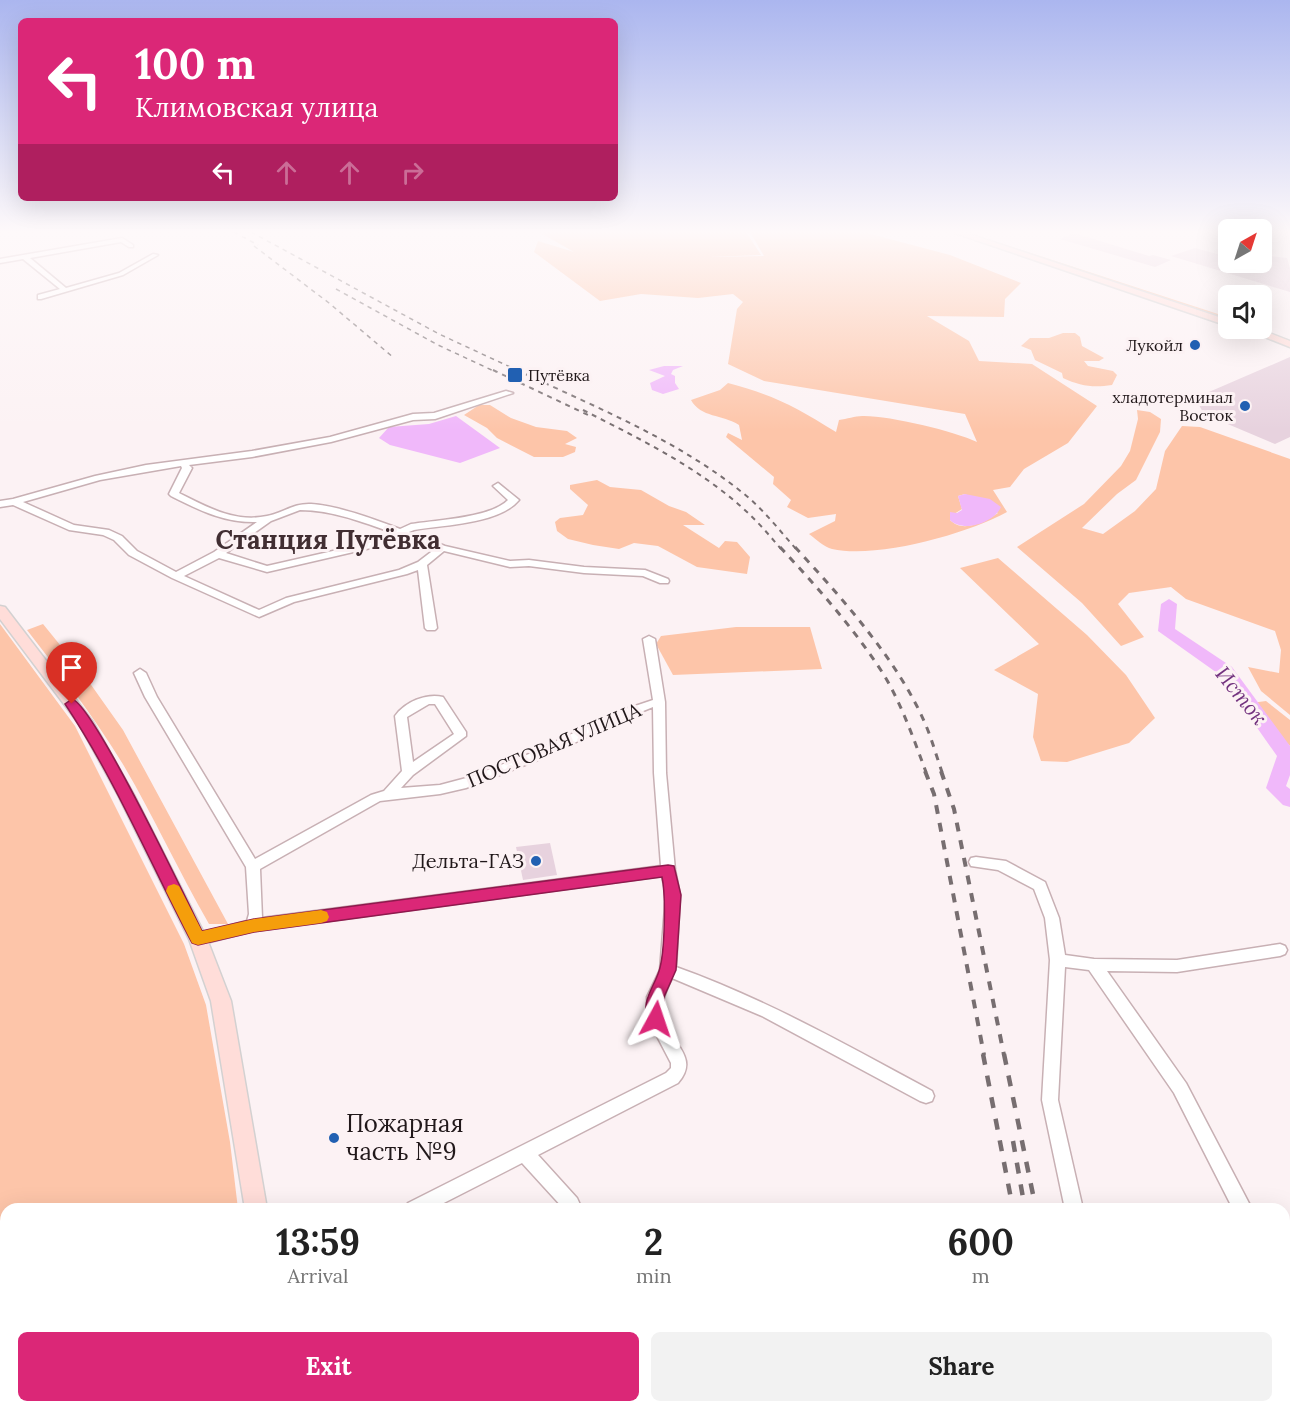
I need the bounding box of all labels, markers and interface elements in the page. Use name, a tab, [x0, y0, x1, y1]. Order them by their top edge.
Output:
text: 100 m	[135, 37, 255, 91]
icon: left	[36, 42, 114, 120]
text: Климовская улица	[135, 90, 378, 124]
icon: left	[207, 156, 240, 189]
icon: ahead	[270, 156, 303, 189]
icon: ahead	[333, 156, 366, 189]
icon: right	[396, 156, 429, 189]
north arrow	[1218, 219, 1272, 273]
map controls	[1218, 219, 1272, 339]
button: sound	[1218, 285, 1272, 339]
place label: Лукойл	[1126, 335, 1183, 355]
marker: Лукойл	[1188, 338, 1202, 352]
place label: Путёвка	[528, 365, 590, 385]
marker: Путёвка	[506, 366, 524, 384]
place label: хладотерминал Восток	[1112, 387, 1233, 425]
marker: хладотерминал Восток	[1238, 399, 1252, 413]
district label: Станция Путёвка	[215, 523, 441, 556]
pin	[46, 642, 97, 704]
icon: arrive	[55, 651, 88, 684]
water label: Исток	[1210, 661, 1273, 731]
street label: ПОСТОВАЯ УЛИЦА	[463, 696, 645, 793]
place label: Дельта-ГАЗ	[412, 848, 524, 873]
marker: Дельта-ГАЗ	[529, 854, 543, 868]
position arrow	[624, 987, 688, 1051]
place label: Пожарная часть №9	[346, 1108, 463, 1167]
marker: Пожарная часть №9	[327, 1131, 341, 1145]
text: 13:59	[276, 1219, 360, 1265]
text: 2	[644, 1219, 663, 1265]
text: 600	[948, 1219, 1014, 1265]
text: Arrival	[287, 1263, 349, 1288]
text: min	[636, 1263, 672, 1288]
text: m	[972, 1263, 990, 1288]
button: Exit	[18, 1332, 639, 1401]
button: Share	[651, 1332, 1272, 1401]

